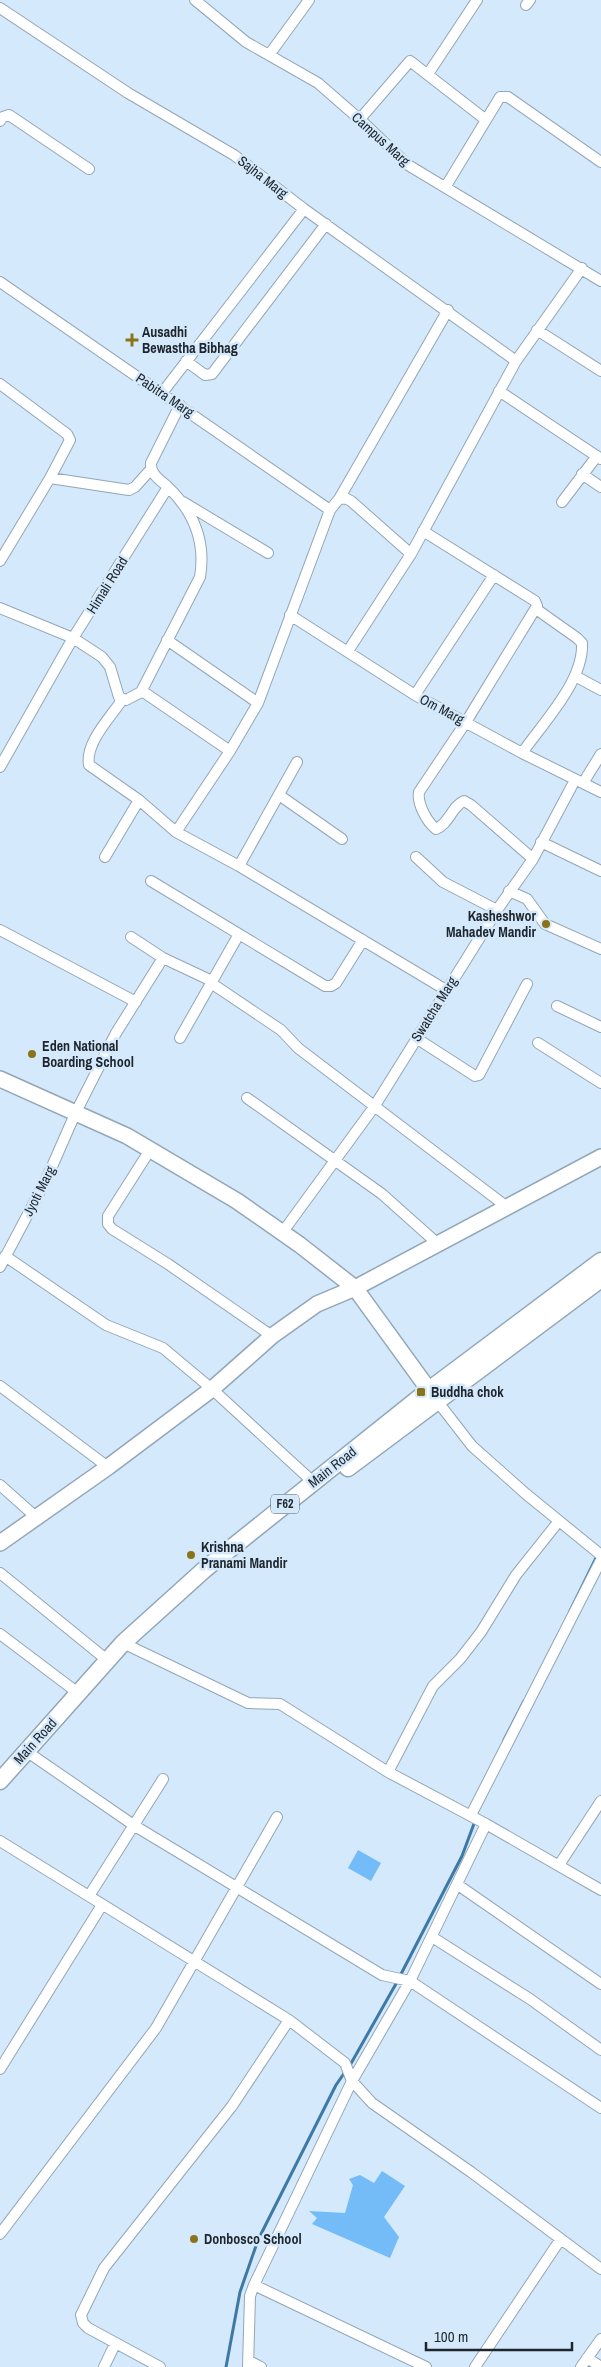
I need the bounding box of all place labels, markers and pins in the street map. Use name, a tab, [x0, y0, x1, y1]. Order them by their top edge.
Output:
place label: Ausadhi Bewastha Bibhag	[142, 323, 238, 357]
marker: Ausadhi Bewastha Bibhag	[126, 334, 138, 346]
place label: Kasheshwor Mahadev Mandir	[446, 907, 537, 941]
marker: Kasheshwor Mahadev Mandir	[540, 918, 552, 930]
place label: Eden National Boarding School	[42, 1037, 134, 1071]
marker: Eden National Boarding School	[26, 1048, 38, 1060]
place label: Buddha chok	[431, 1383, 504, 1401]
marker: Buddha chok	[415, 1386, 427, 1398]
place label: Krishna Pranami Mandir	[201, 1538, 288, 1572]
marker: Krishna Pranami Mandir	[185, 1549, 197, 1561]
place label: Donbosco School	[204, 2230, 302, 2248]
marker: Donbosco School	[188, 2233, 200, 2245]

